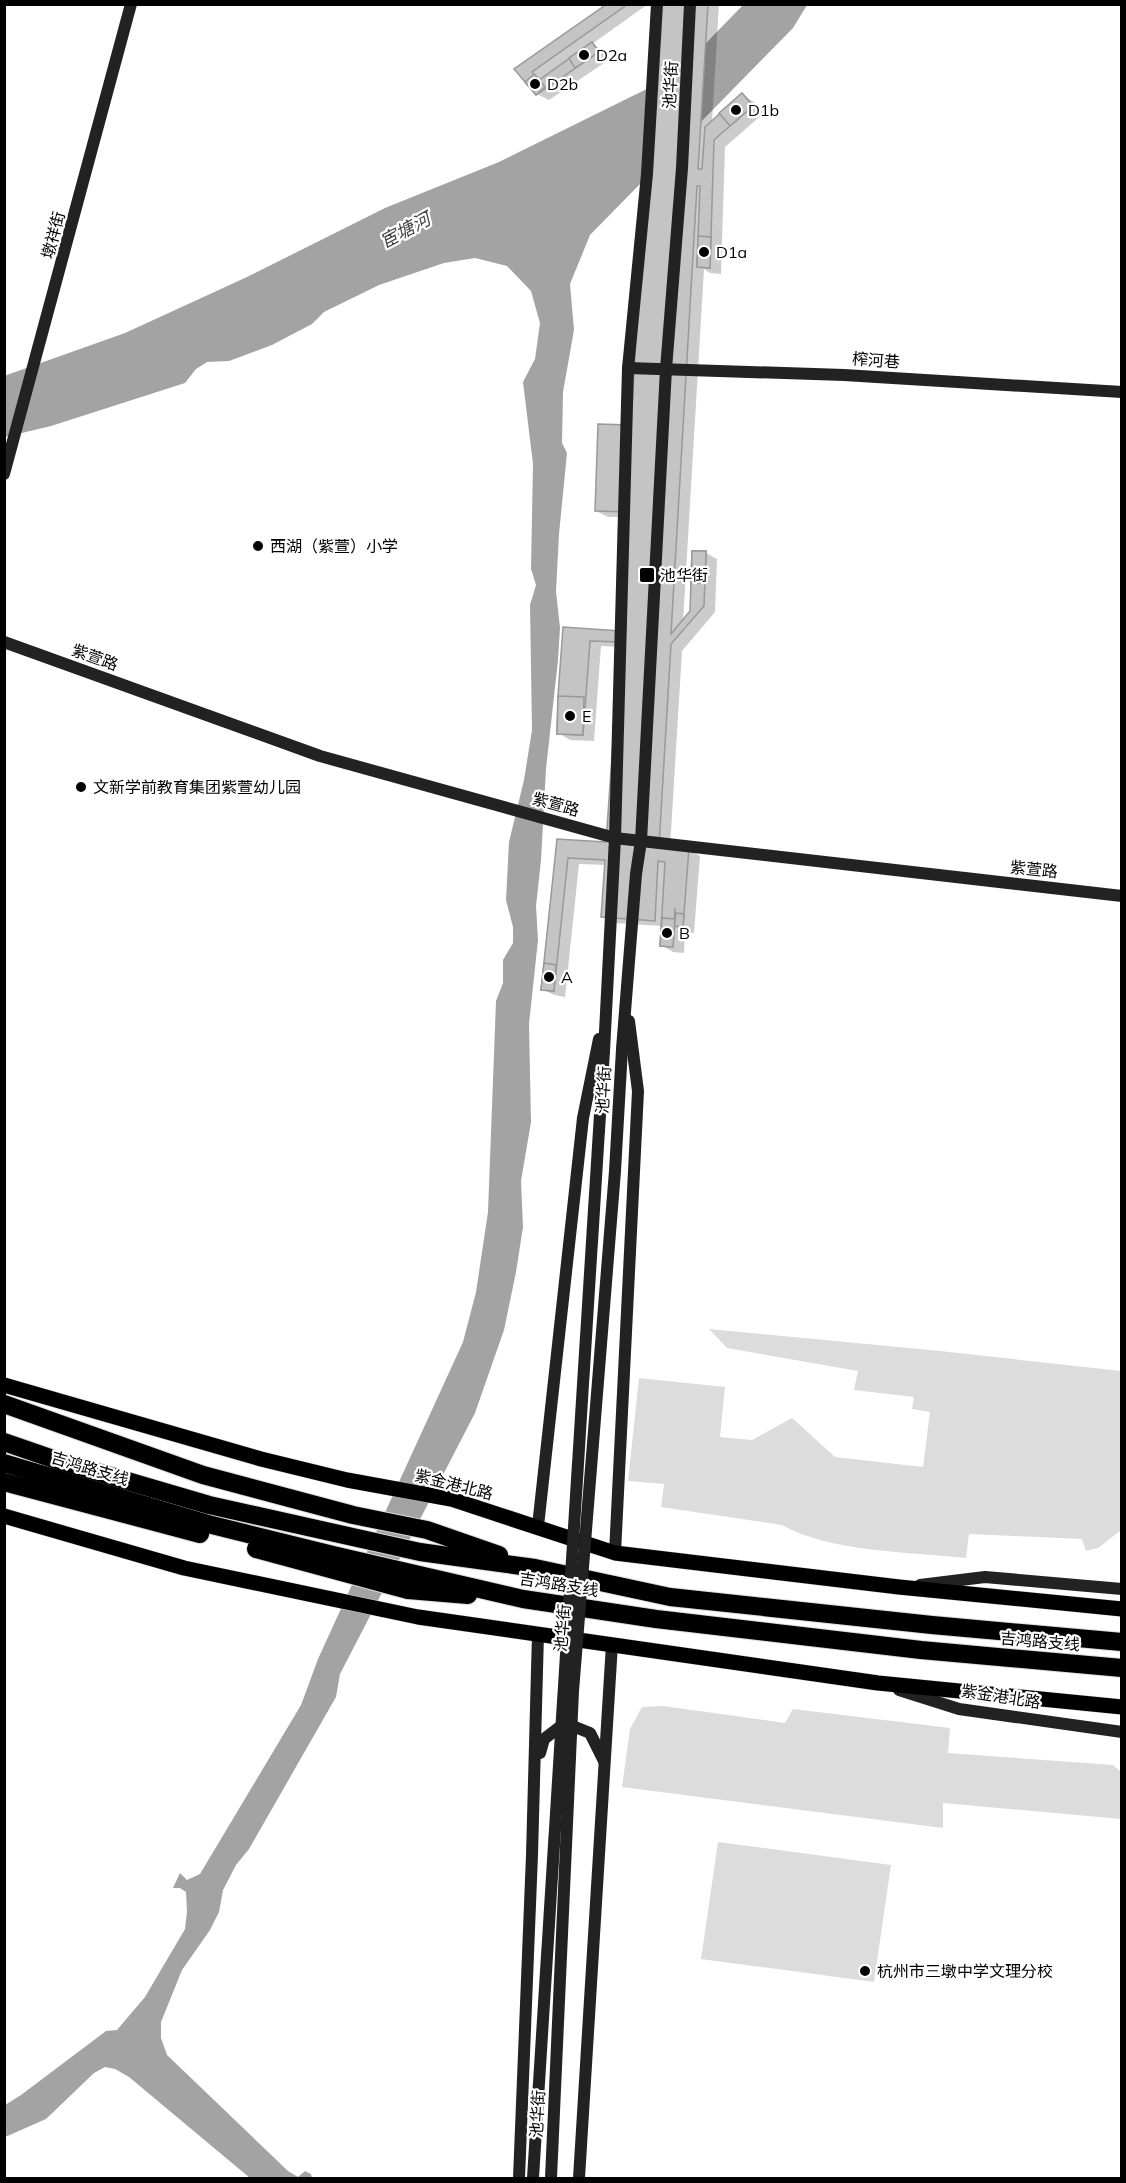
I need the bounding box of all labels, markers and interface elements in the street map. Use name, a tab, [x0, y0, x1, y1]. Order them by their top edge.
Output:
place label: D2a	[596, 45, 627, 65]
marker: D2a	[577, 48, 591, 62]
street label: 池华街	[659, 61, 681, 109]
place label: D2b	[547, 74, 578, 94]
marker: D2b	[528, 77, 542, 91]
place label: D1b	[748, 100, 779, 120]
marker: D1b	[729, 103, 743, 117]
water label: 宦塘河	[376, 206, 437, 253]
street label: 墩祥街	[37, 209, 69, 261]
place label: D1a	[716, 242, 747, 262]
marker: D1a	[697, 245, 711, 259]
street label: 榨河巷	[851, 348, 901, 372]
place label: 西湖（紫萱）小学	[270, 536, 398, 556]
marker: 西湖（紫萱）小学	[251, 539, 265, 553]
place label: 池华街	[660, 565, 708, 585]
marker: 池华街	[638, 566, 656, 584]
street label: 紫萱路	[69, 639, 121, 675]
place label: E	[582, 706, 591, 726]
marker: E	[563, 709, 577, 723]
place label: 文新学前教育集团紫萱幼儿园	[93, 777, 301, 797]
marker: 文新学前教育集团紫萱幼儿园	[74, 780, 88, 794]
street label: 紫萱路	[530, 788, 582, 820]
street label: 紫萱路	[1009, 857, 1059, 881]
place label: B	[679, 923, 690, 943]
marker: B	[660, 926, 674, 940]
place label: A	[561, 967, 573, 987]
marker: A	[542, 970, 556, 984]
street label: 池华街	[592, 1066, 614, 1114]
street label: 吉鸿路支线	[49, 1447, 131, 1489]
street label: 紫金港北路	[413, 1465, 495, 1503]
street label: 吉鸿路支线	[518, 1568, 600, 1600]
street label: 池华街	[550, 1603, 574, 1653]
street label: 吉鸿路支线	[999, 1628, 1081, 1654]
street label: 紫金港北路	[960, 1680, 1042, 1712]
place label: 杭州市三墩中学文理分校	[877, 1961, 1053, 1981]
marker: 杭州市三墩中学文理分校	[858, 1964, 872, 1978]
street label: 池华街	[526, 2090, 548, 2138]

